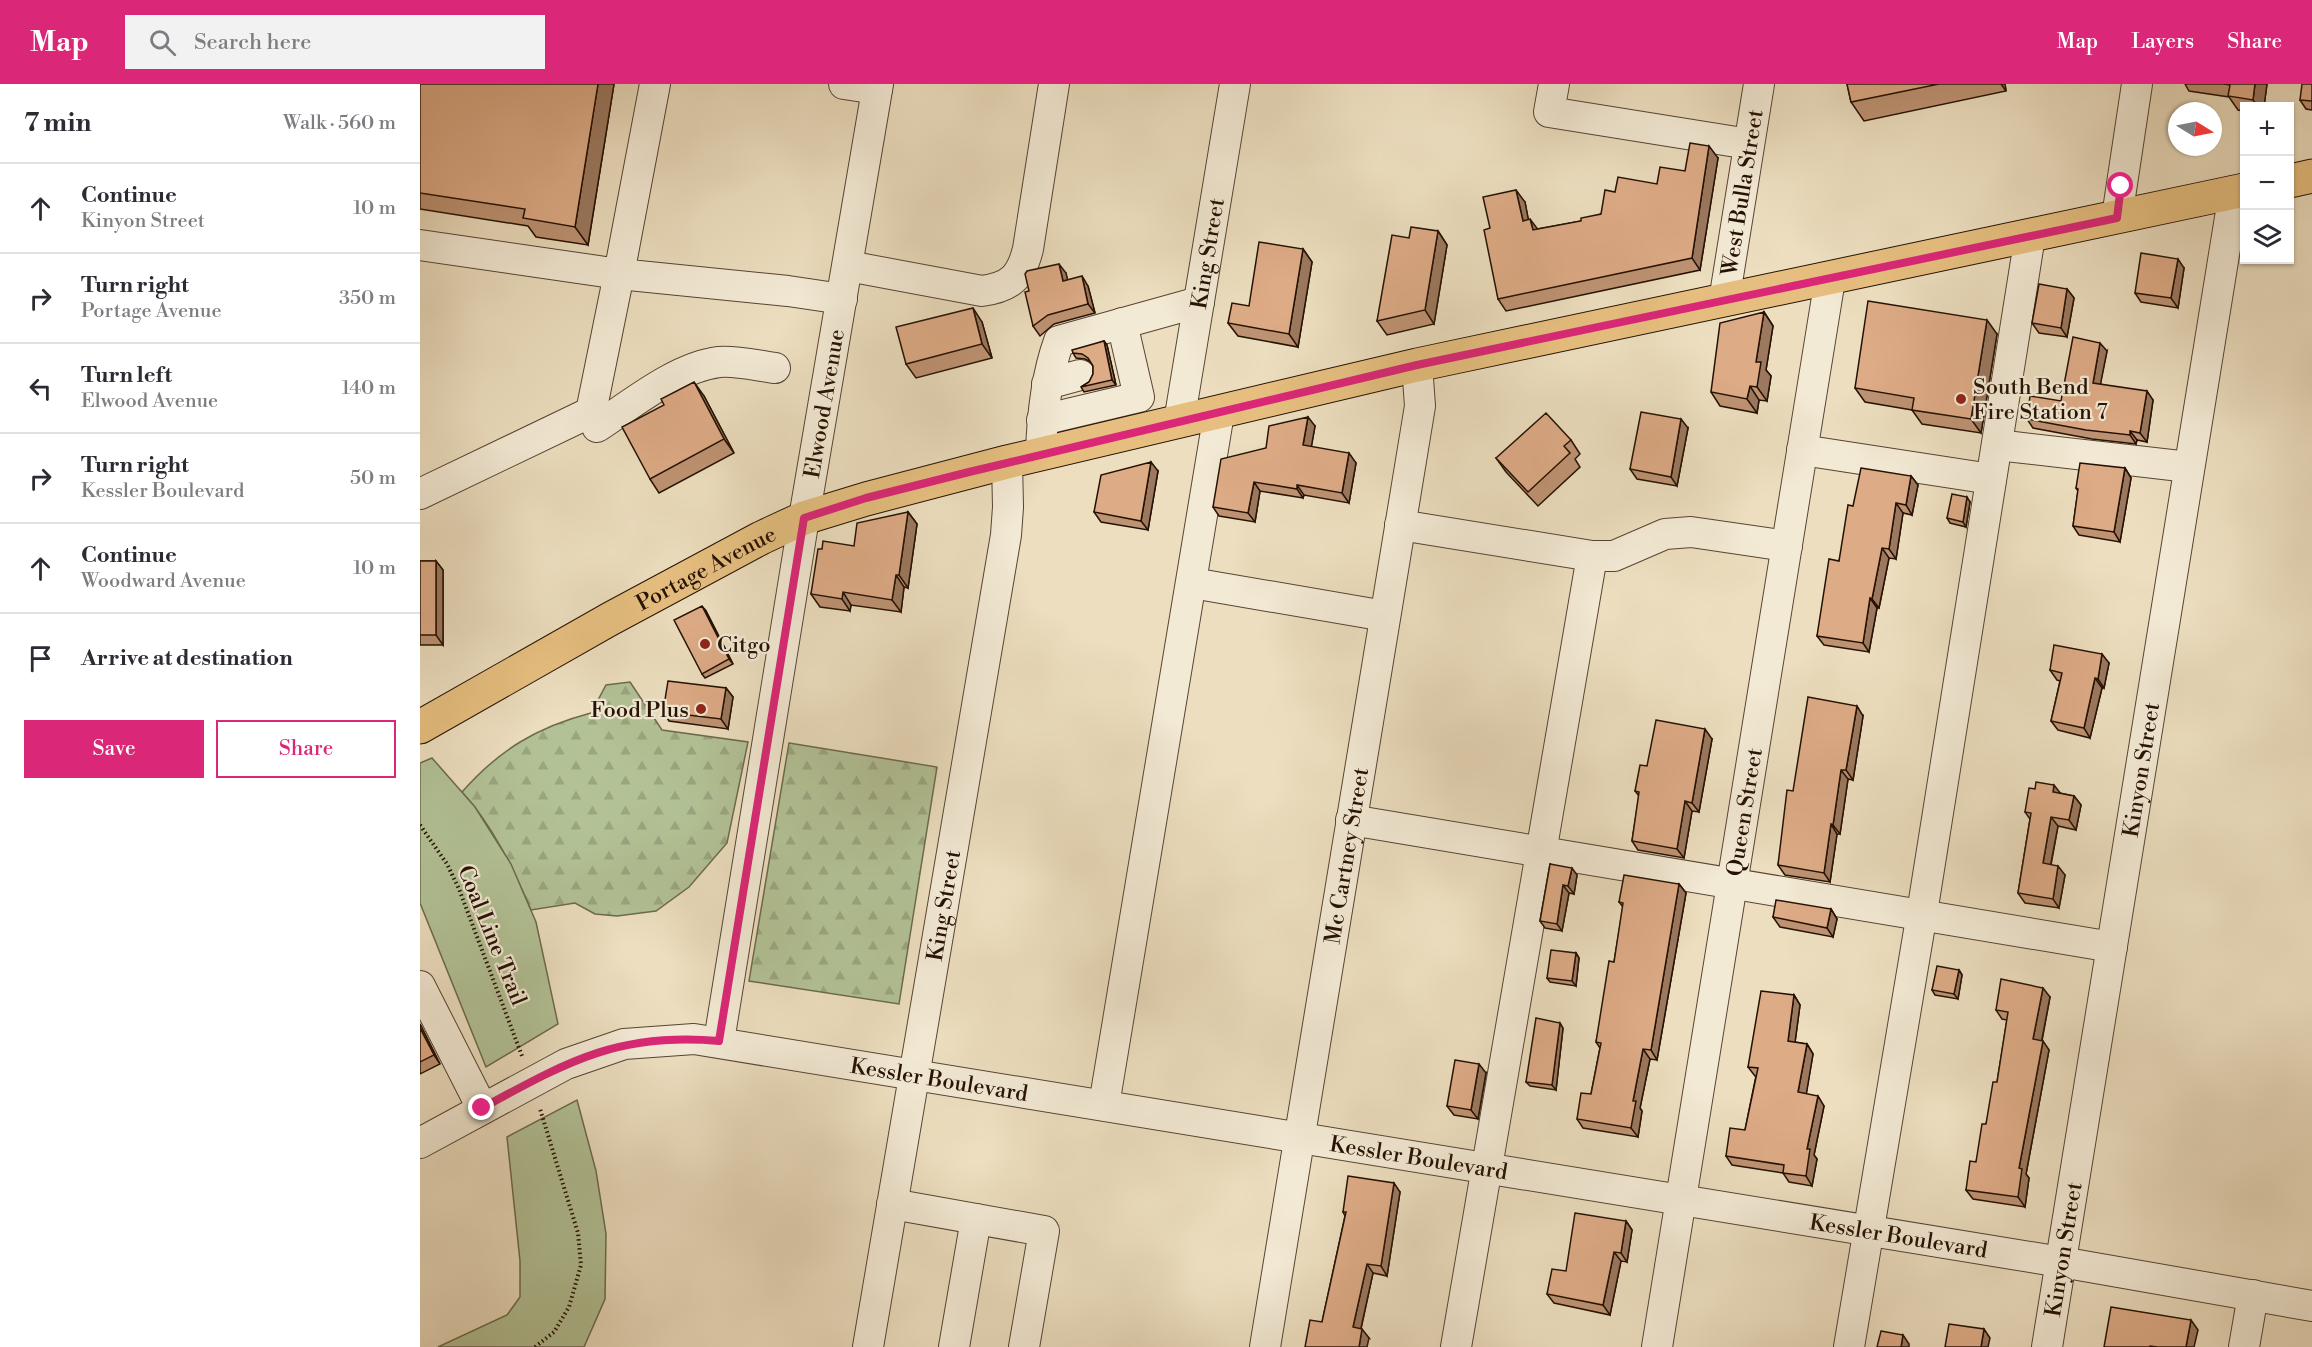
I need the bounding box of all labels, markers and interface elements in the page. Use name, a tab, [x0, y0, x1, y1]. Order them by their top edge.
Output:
search box	[125, 15, 545, 69]
text: Map	[30, 25, 89, 60]
icon: search	[146, 26, 179, 59]
text: Search here	[194, 29, 311, 56]
text: Map	[2057, 29, 2098, 55]
text: Layers	[2131, 29, 2194, 55]
text: Share	[2227, 29, 2282, 55]
north arrow	[2168, 102, 2222, 156]
map controls	[2240, 102, 2294, 264]
button: +	[2240, 102, 2294, 156]
text: 7 min	[24, 107, 91, 139]
street label: West Bulla Street	[1716, 107, 1770, 279]
text: Walk · 560 m	[283, 111, 396, 136]
button: −	[2240, 156, 2294, 210]
route start	[2107, 172, 2133, 198]
text: Continue	[81, 182, 177, 209]
icon: ahead	[24, 192, 57, 225]
text: 10 m	[353, 196, 396, 221]
street label: King Street	[1186, 196, 1231, 311]
text: Kinyon Street	[81, 209, 205, 234]
button: layers	[2240, 210, 2294, 264]
text: Turn right	[81, 272, 189, 299]
icon: right	[24, 282, 57, 315]
text: 350 m	[339, 286, 396, 311]
text: Portage Avenue	[81, 299, 222, 324]
street label: Elwood Avenue	[799, 327, 851, 480]
text: Turn left	[81, 362, 172, 389]
icon: left	[24, 372, 57, 405]
place label: South Bend Fire Station 7	[1973, 374, 2108, 426]
text: 140 m	[341, 376, 396, 401]
text: Elwood Avenue	[81, 389, 218, 414]
marker: South Bend Fire Station 7	[1954, 392, 1968, 406]
text: Turn right	[81, 452, 189, 479]
icon: right	[24, 462, 57, 495]
text: 50 m	[350, 466, 396, 491]
text: Kessler Boulevard	[81, 479, 244, 504]
street label: Portage Avenue	[632, 521, 780, 618]
text: Continue	[81, 542, 177, 569]
icon: ahead	[24, 552, 57, 585]
text: 10 m	[353, 556, 396, 581]
text: Woodward Avenue	[81, 569, 246, 594]
place label: Citgo	[717, 632, 771, 659]
marker: Citgo	[698, 637, 712, 651]
icon: arrive	[24, 642, 57, 675]
text: Arrive at destination	[81, 645, 293, 672]
place label: Food Plus	[591, 697, 689, 724]
street label: Kinyon Street	[2118, 700, 2166, 839]
marker: Food Plus	[694, 702, 708, 716]
button: Save	[24, 720, 204, 778]
button: Share	[216, 720, 396, 778]
street label: Queen Street	[1721, 746, 1769, 878]
street label: Mc Cartney Street	[1320, 765, 1375, 946]
street label: King Street	[922, 848, 967, 963]
street label: Coal Line Trail	[451, 861, 532, 1010]
street label: Kessler Boulevard	[848, 1053, 1030, 1108]
route end	[468, 1094, 494, 1120]
street label: Kessler Boulevard	[1328, 1131, 1510, 1187]
street label: Kinyon Street	[2040, 1180, 2089, 1319]
street label: Kessler Boulevard	[1807, 1209, 1990, 1265]

